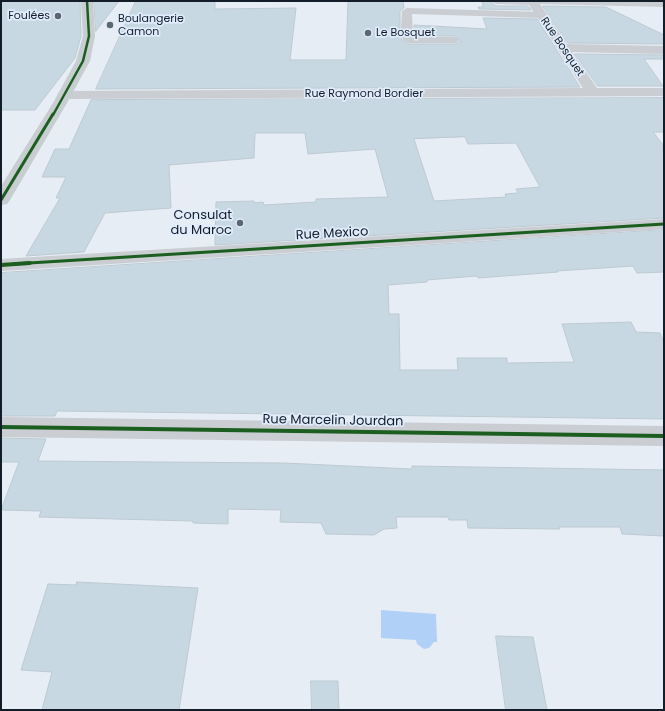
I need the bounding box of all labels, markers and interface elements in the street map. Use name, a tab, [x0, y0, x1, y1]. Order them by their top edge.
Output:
place label: Foulées	[8, 9, 50, 23]
marker: Foulées	[53, 11, 63, 21]
place label: Boulangerie Camon	[118, 12, 184, 38]
street label: Rue Bosquet	[537, 15, 587, 79]
marker: Boulangerie Camon	[105, 20, 115, 30]
place label: Le Bosquet	[376, 26, 435, 40]
marker: Le Bosquet	[363, 28, 373, 38]
street label: Rue Raymond Bordier	[305, 87, 423, 101]
place label: Consulat du Maroc	[170, 208, 232, 239]
marker: Consulat du Maroc	[235, 218, 245, 228]
street label: Rue Mexico	[295, 224, 369, 244]
street label: Rue Marcelin Jourdan	[262, 412, 404, 430]

